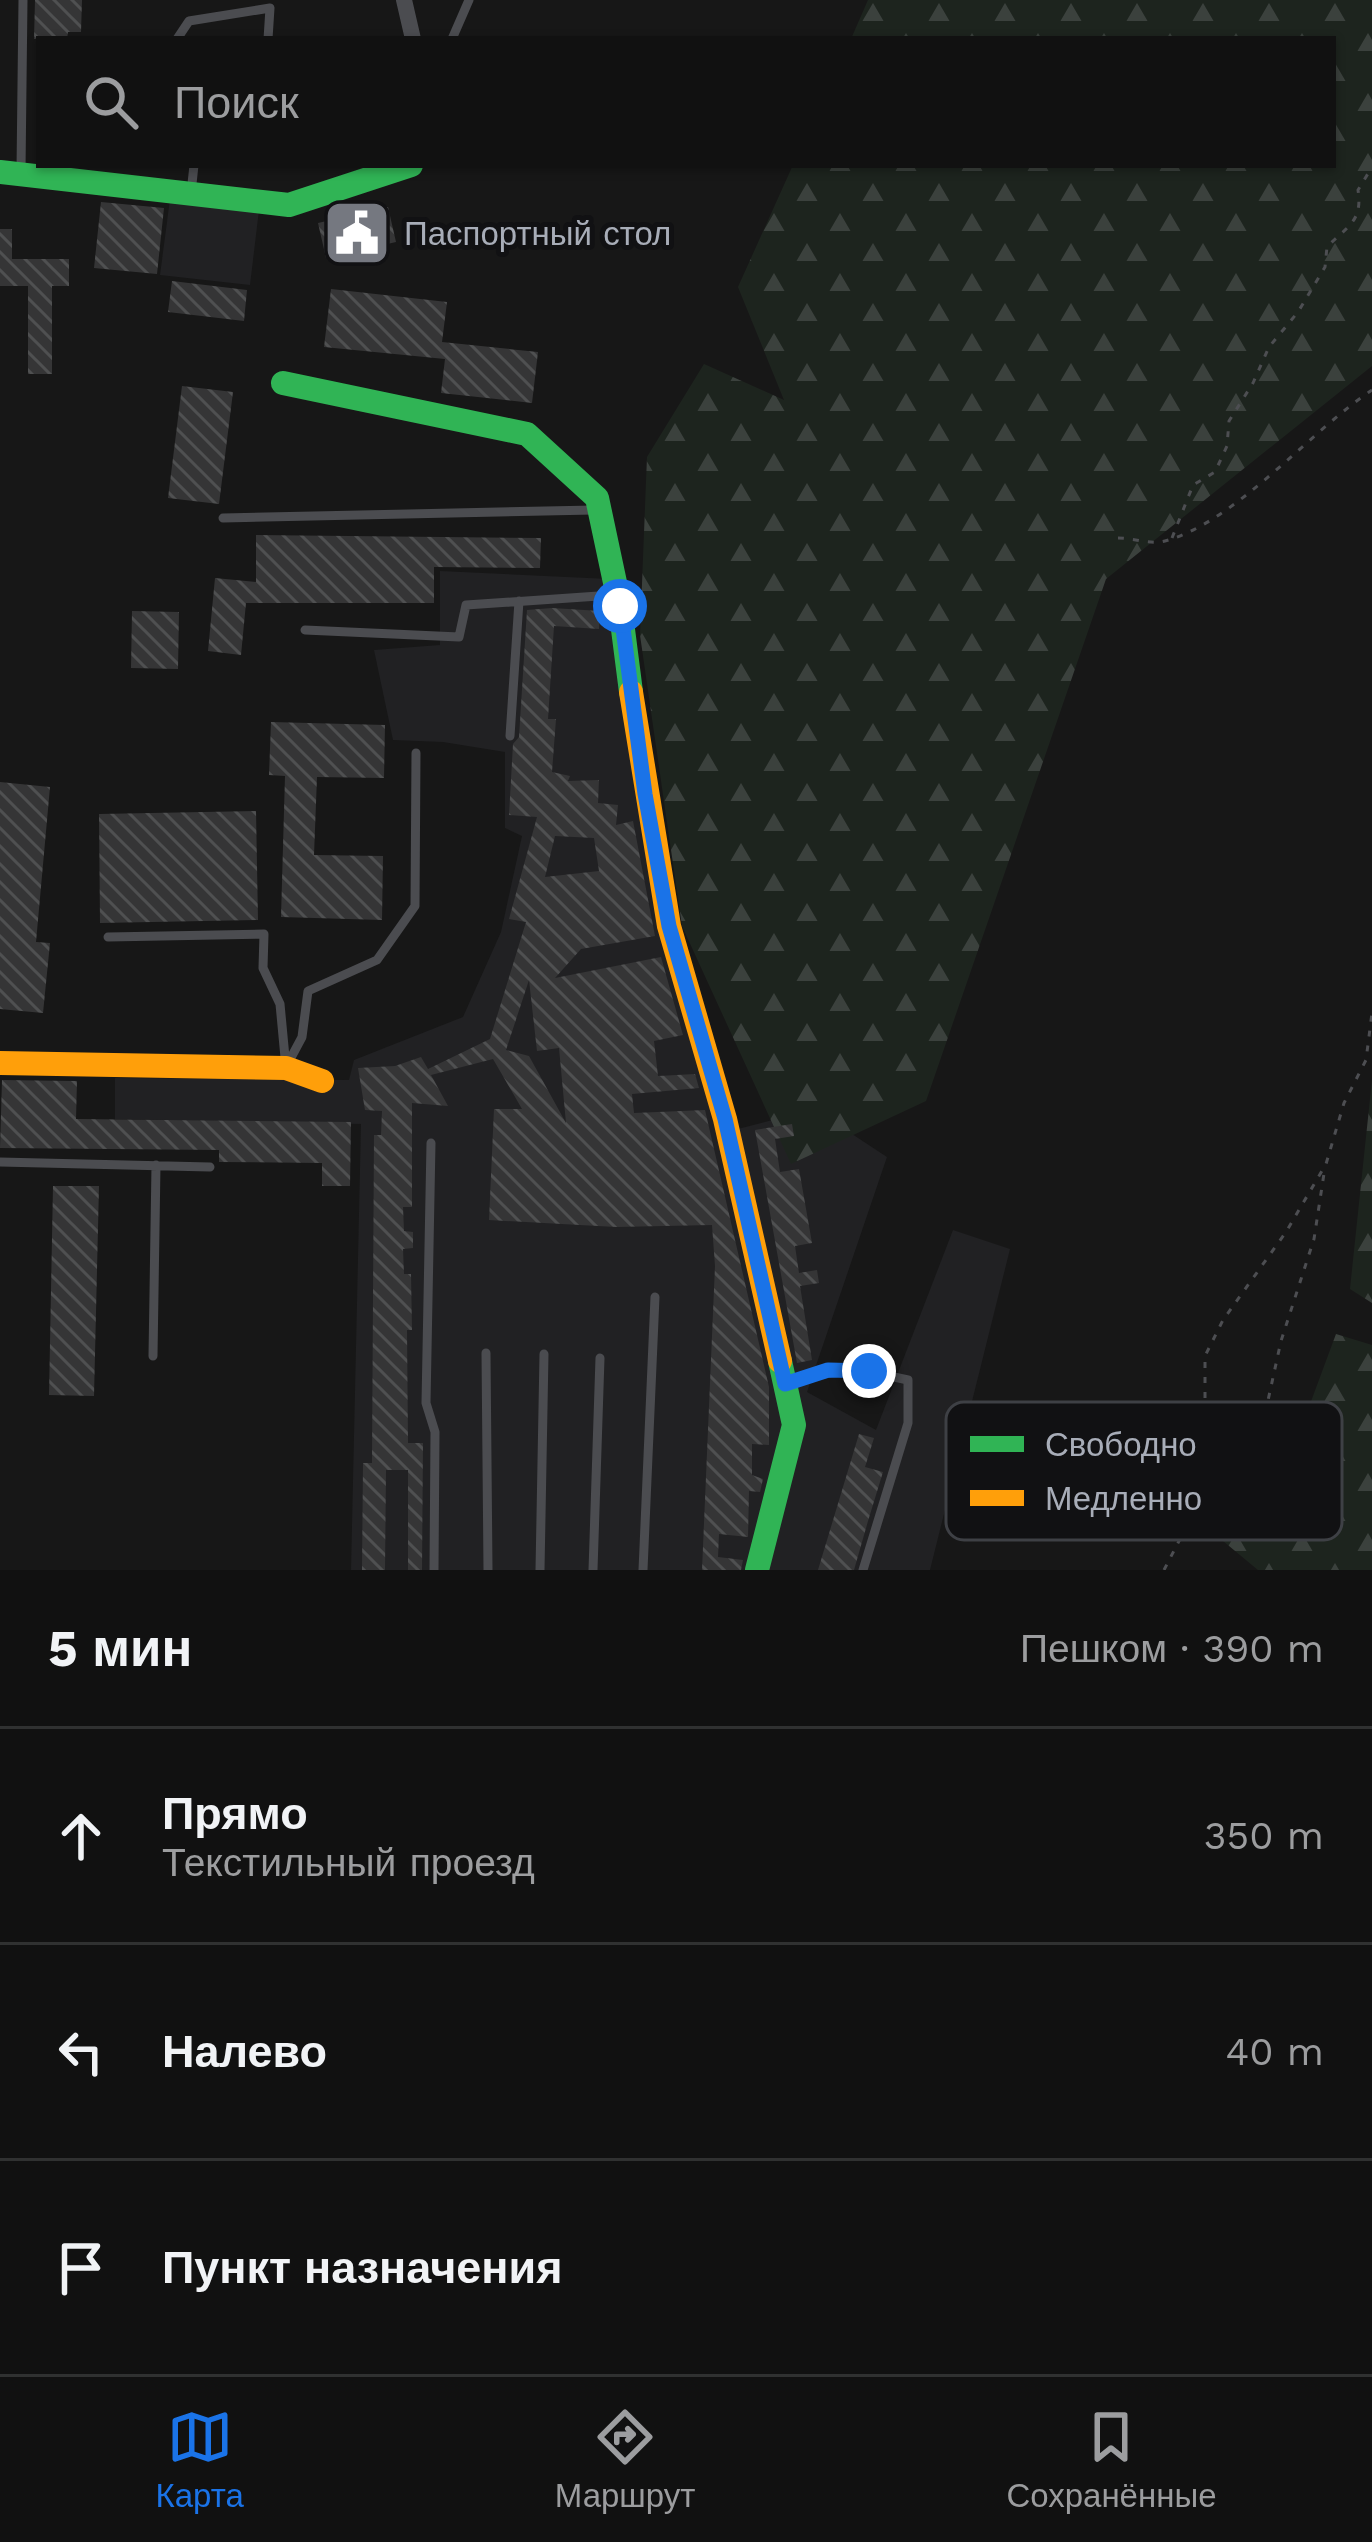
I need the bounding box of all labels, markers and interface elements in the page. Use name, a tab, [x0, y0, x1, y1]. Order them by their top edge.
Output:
search box	[36, 36, 1336, 168]
icon: search	[78, 69, 144, 135]
text: Поиск	[174, 76, 299, 129]
public building icon: Паспортный стол	[322, 198, 392, 268]
place label: Паспортный стол	[404, 214, 671, 253]
route start	[593, 579, 647, 633]
route end	[842, 1344, 896, 1398]
legend	[946, 1402, 1342, 1540]
text: Свободно	[1045, 1425, 1197, 1464]
text: Медленно	[1045, 1479, 1202, 1518]
text: 5 мин	[48, 1619, 192, 1678]
text: Пешком · 390 m	[1020, 1626, 1324, 1671]
text: Прямо	[162, 1787, 308, 1840]
icon: ahead	[48, 1803, 114, 1869]
text: 350 m	[1204, 1813, 1324, 1858]
text: Текстильный проезд	[162, 1840, 535, 1885]
icon: left	[48, 2019, 114, 2085]
text: Налево	[162, 2025, 327, 2078]
text: 40 m	[1225, 2029, 1324, 2074]
icon: arrive	[48, 2235, 114, 2301]
text: Пункт назначения	[162, 2241, 562, 2294]
tab: Карта	[155, 2404, 244, 2515]
tab: Маршрут	[555, 2404, 695, 2515]
tab: Сохранённые	[1006, 2404, 1217, 2515]

